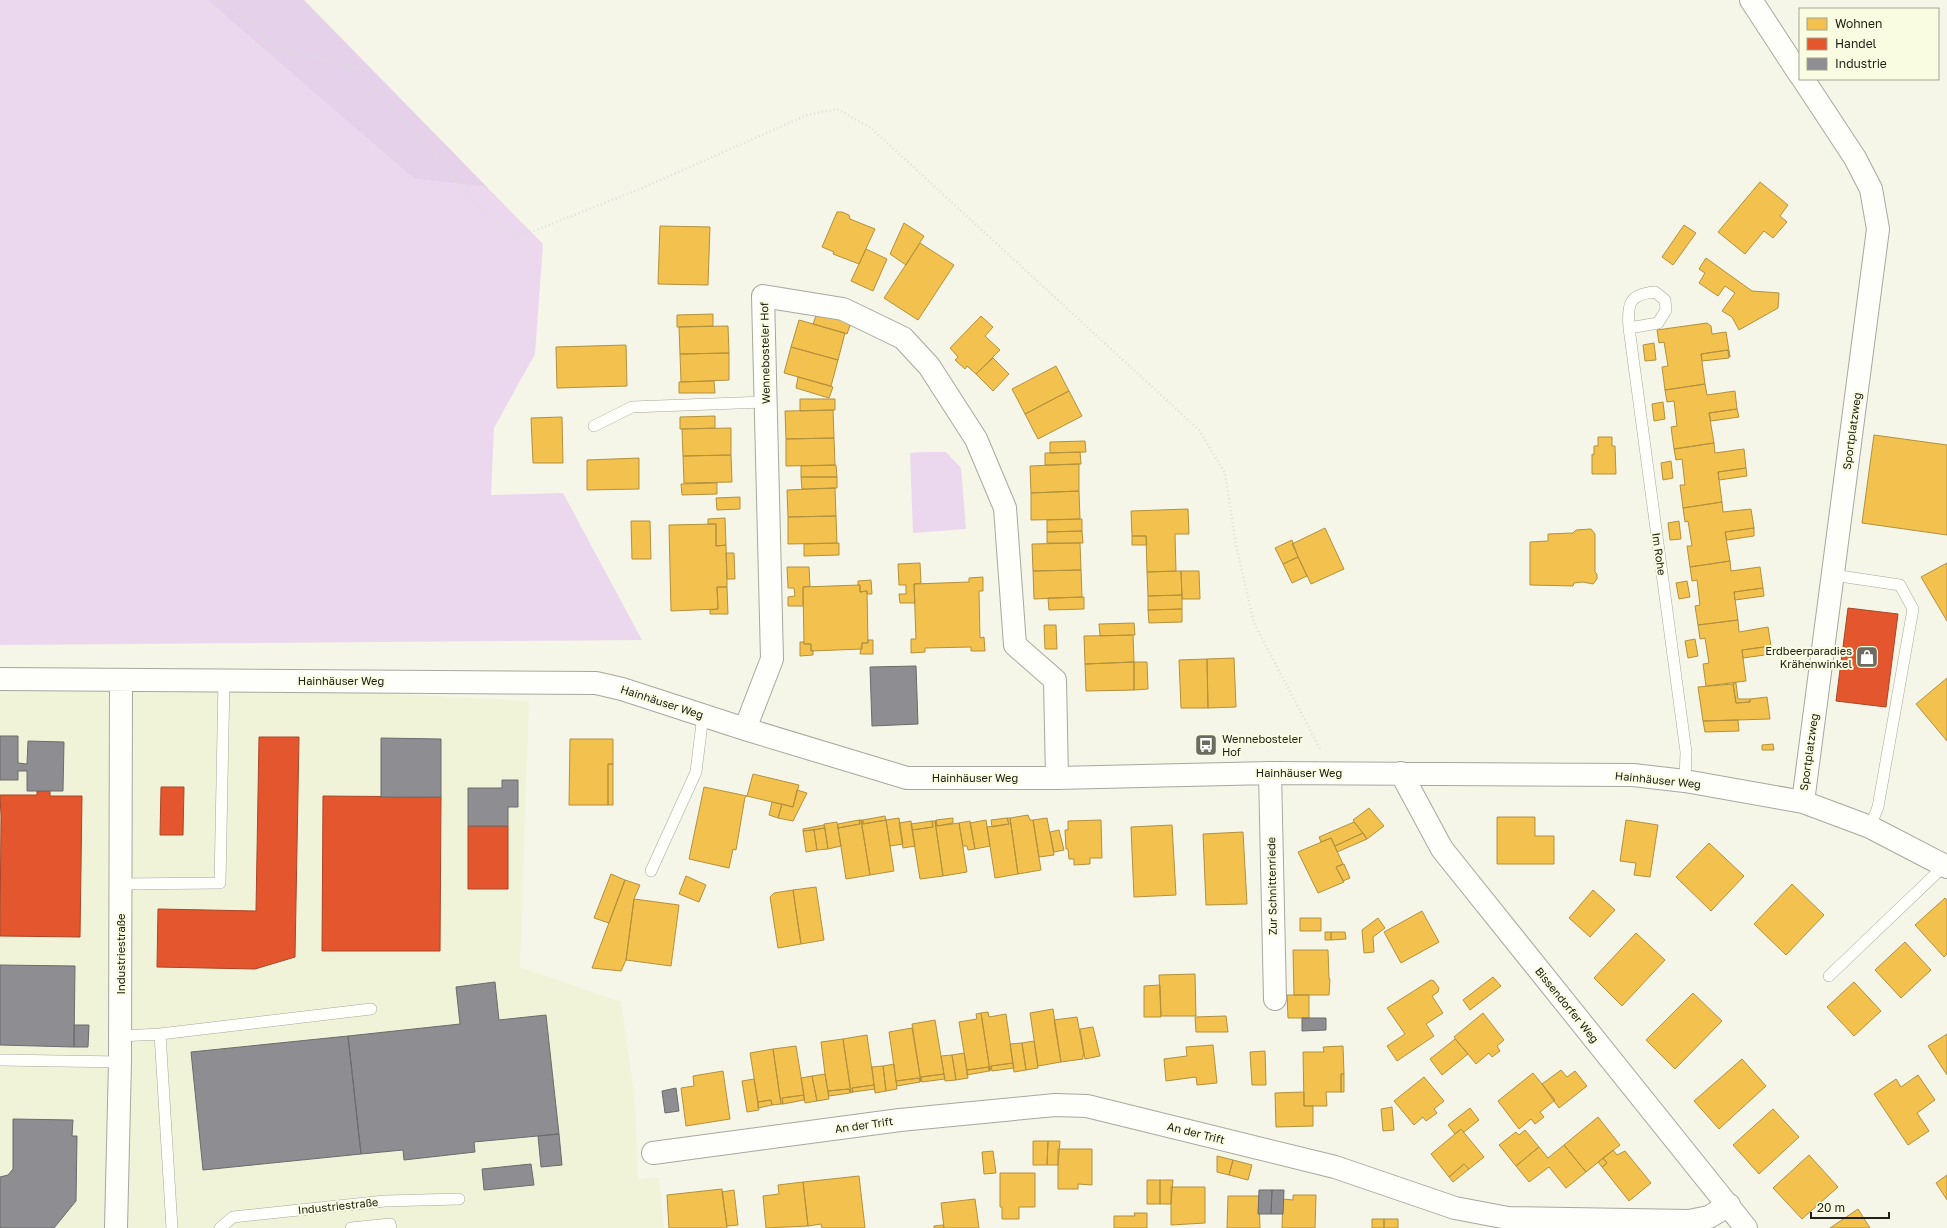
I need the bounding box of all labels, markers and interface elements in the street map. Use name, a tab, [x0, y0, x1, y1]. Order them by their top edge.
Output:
legend	[1799, 8, 1939, 80]
text: Wohnen	[1835, 16, 1882, 31]
text: Handel	[1835, 36, 1877, 51]
text: Industrie	[1835, 56, 1887, 71]
street label: Wennebosteler Hof	[757, 302, 772, 404]
street label: Sportplatzweg	[1840, 391, 1863, 470]
street label: Im Rohe	[1650, 532, 1669, 576]
place label: Erdbeerparadies Krähenwinkel	[1765, 644, 1852, 670]
shop icon: Erdbeerparadies Krähenwinkel	[1854, 644, 1880, 670]
street label: Hainhäuser Weg	[298, 674, 384, 687]
street label: Hainhäuser Weg	[619, 682, 705, 721]
street label: Sportplatzweg	[1797, 712, 1820, 791]
bus stop icon: Wennebosteler Hof	[1193, 732, 1219, 758]
place label: Wennebosteler Hof	[1222, 732, 1303, 758]
street label: Hainhäuser Weg	[1256, 766, 1342, 779]
street label: Hainhäuser Weg	[1614, 769, 1702, 790]
street label: Hainhäuser Weg	[932, 771, 1018, 784]
street label: Zur Schnittenriede	[1264, 837, 1279, 935]
street label: Industriestraße	[114, 914, 127, 994]
street label: Bissendorfer Weg	[1533, 964, 1602, 1045]
street label: An der Trift	[834, 1114, 894, 1135]
street label: An der Trift	[1166, 1119, 1226, 1146]
scale bar	[1811, 1194, 1889, 1220]
street label: Industriestraße	[297, 1195, 379, 1216]
text: 20 m	[1817, 1200, 1845, 1215]

